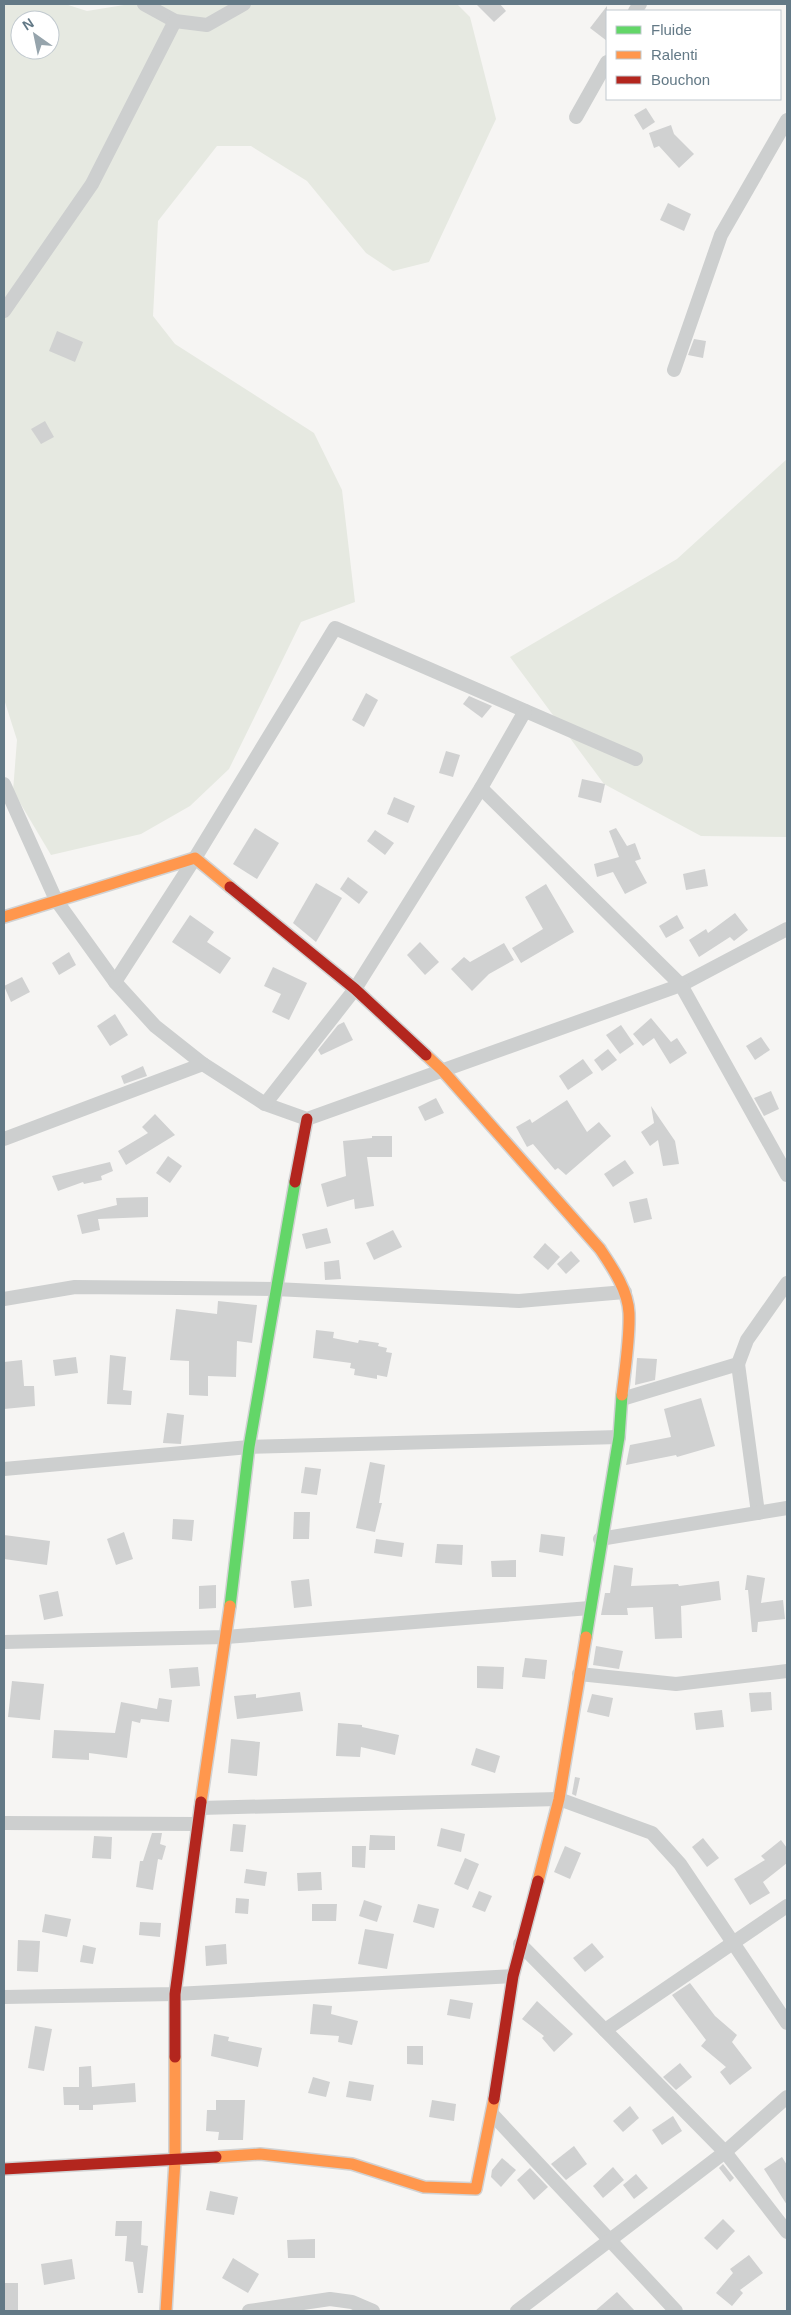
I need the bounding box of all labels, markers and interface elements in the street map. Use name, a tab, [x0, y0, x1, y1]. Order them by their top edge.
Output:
north arrow	[10, 10, 60, 60]
legend	[606, 10, 781, 100]
text: N	[19, 15, 37, 34]
text: Fluide	[651, 21, 692, 38]
text: Ralenti	[651, 46, 698, 63]
text: Bouchon	[651, 71, 710, 88]

